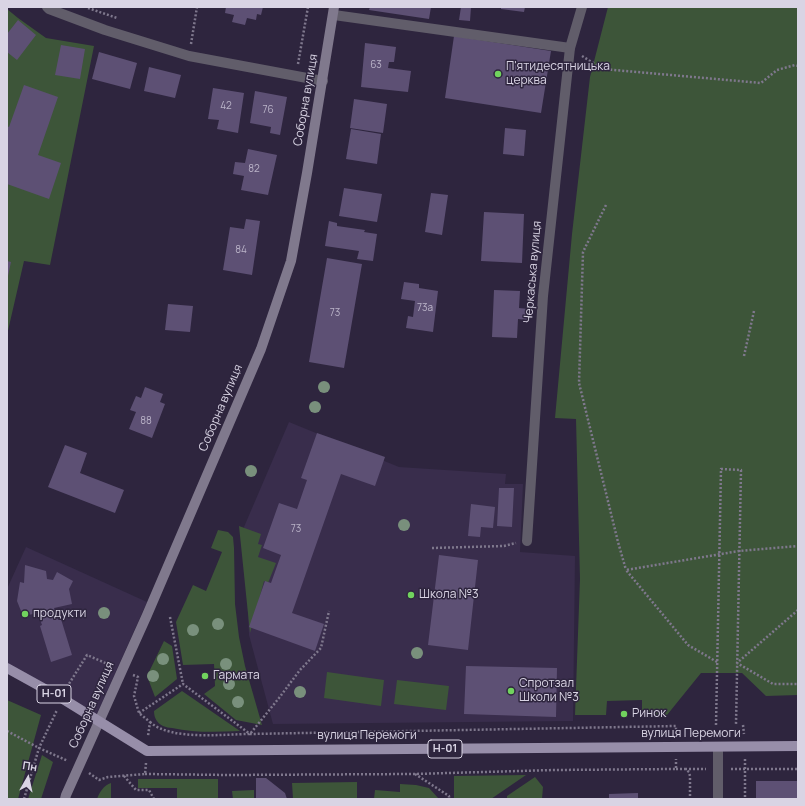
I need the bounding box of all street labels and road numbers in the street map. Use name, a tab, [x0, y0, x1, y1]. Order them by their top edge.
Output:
street label: Соборна вулиця	[291, 53, 321, 147]
street label: Черкаська вулиця	[521, 220, 545, 324]
street label: Соборна вулиця	[196, 362, 246, 454]
street label: Соборна вулиця	[66, 659, 118, 751]
road number: Н-01	[37, 685, 71, 703]
street label: вулиця Перемоги	[641, 727, 741, 741]
street label: вулиця Перемоги	[317, 729, 417, 743]
road number: Н-01	[428, 740, 462, 758]

